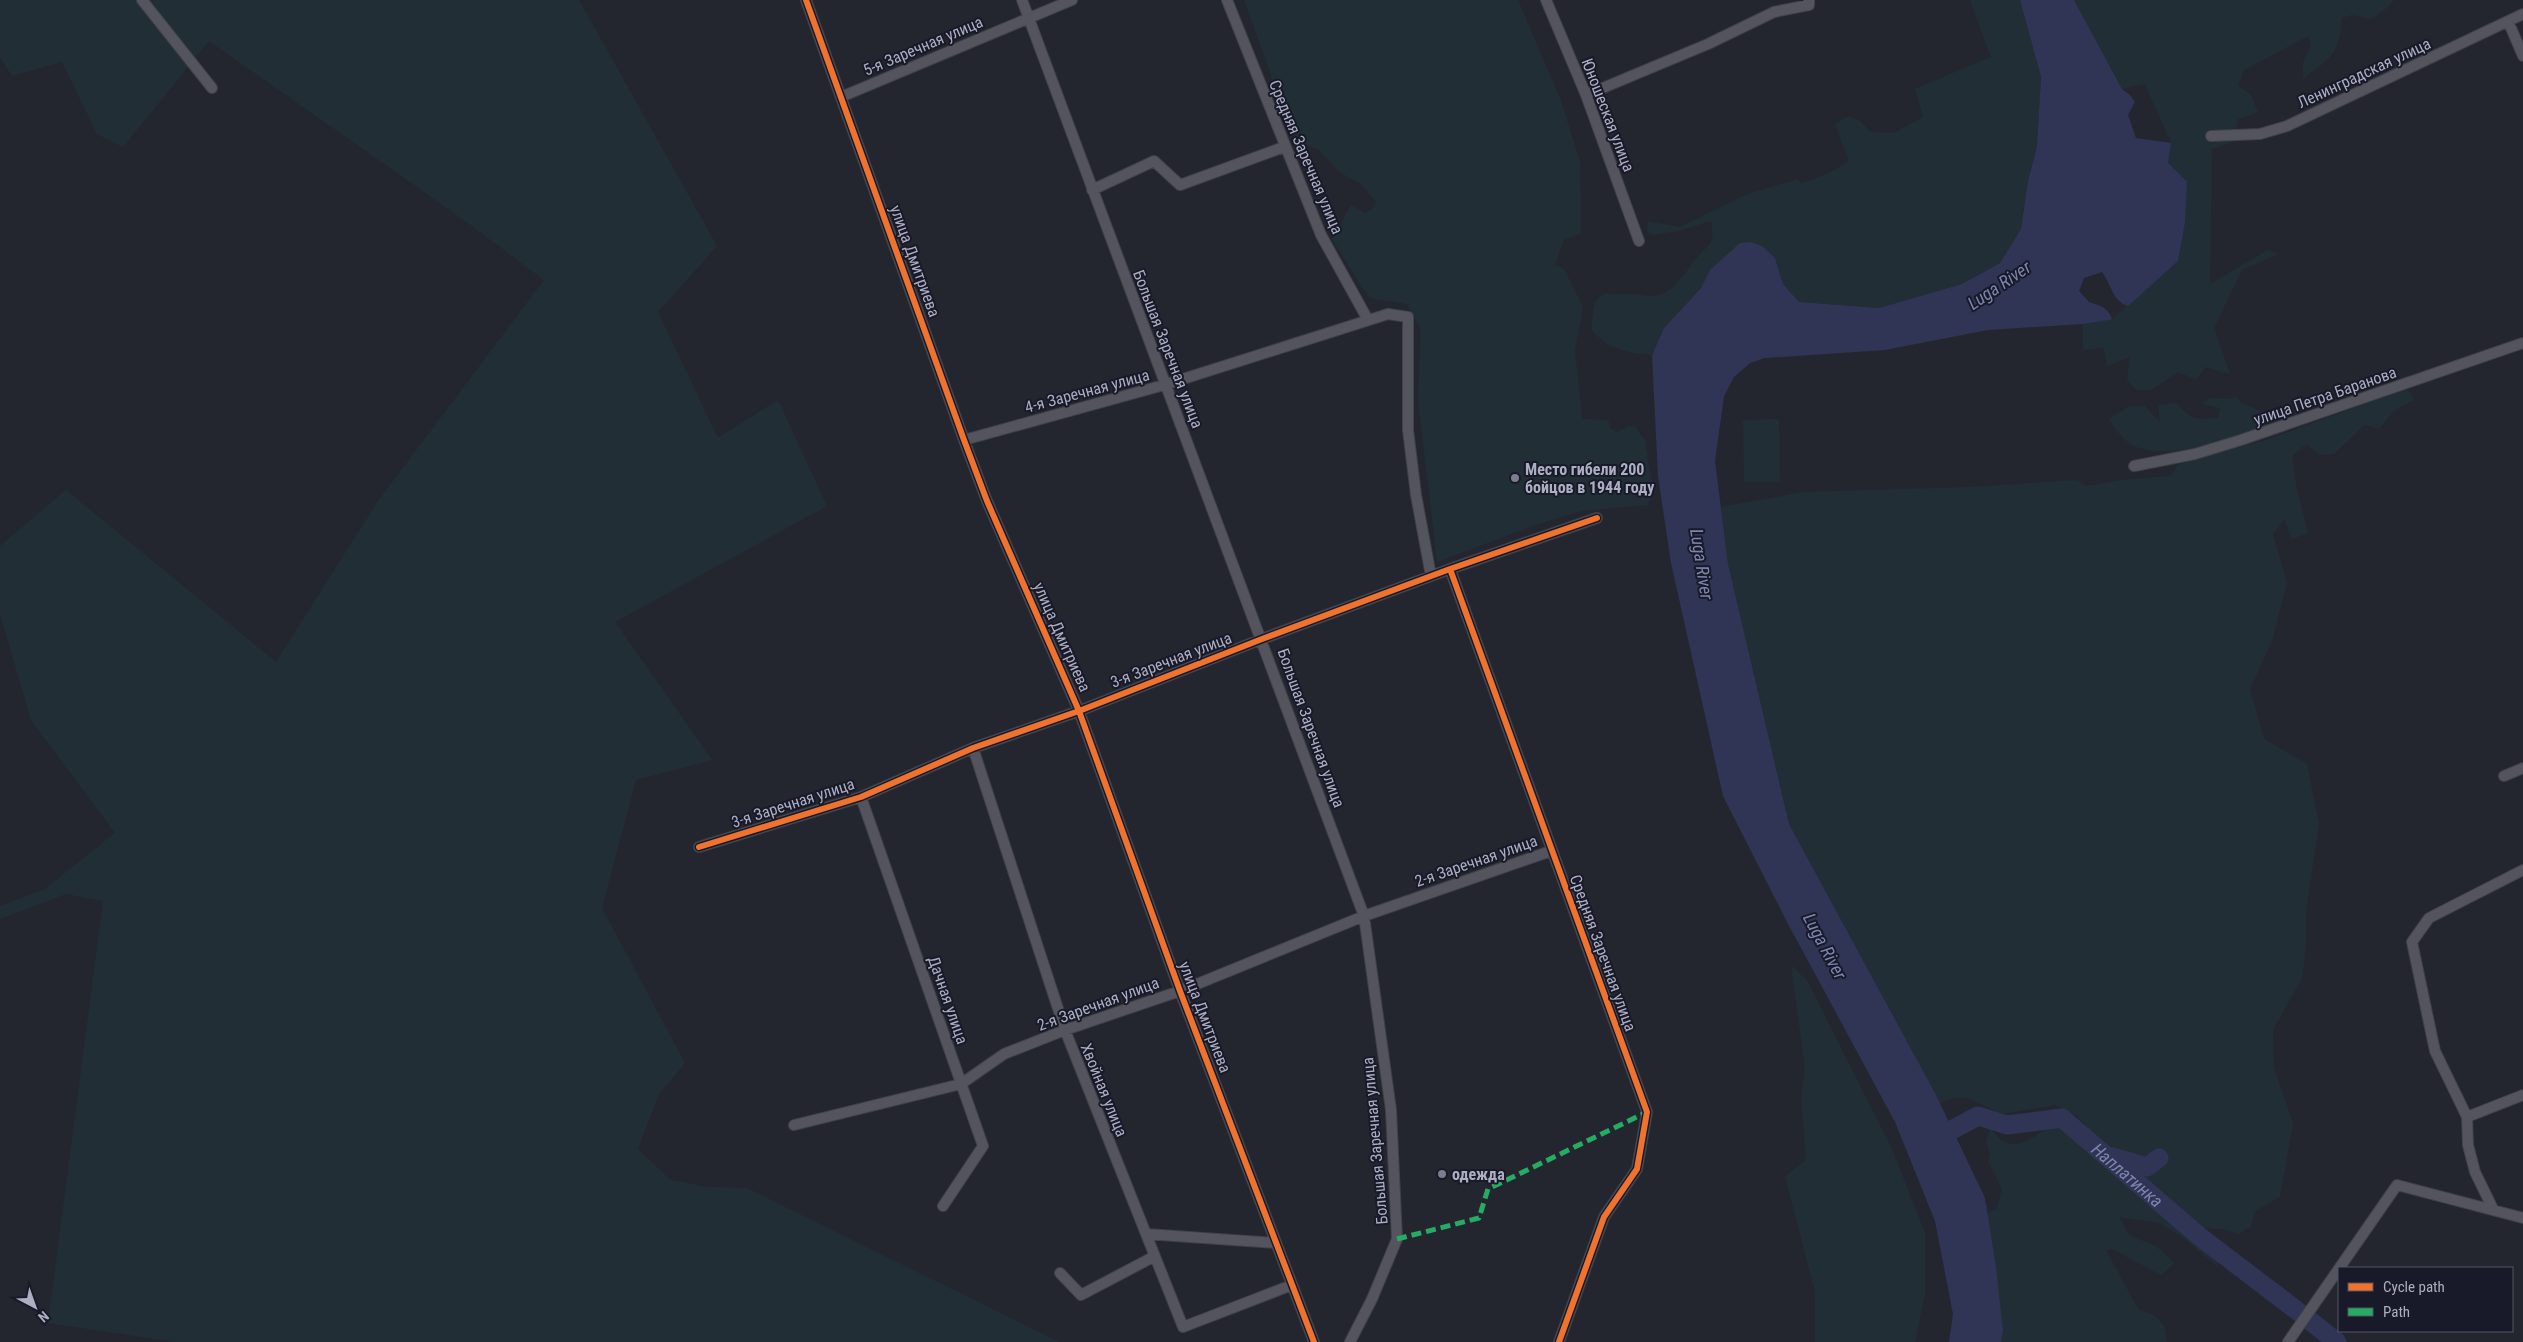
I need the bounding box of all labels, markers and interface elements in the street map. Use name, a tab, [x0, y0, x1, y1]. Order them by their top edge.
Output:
street label: 5-я Заречная улица	[860, 12, 986, 80]
street label: Ленинградская улица	[2294, 34, 2434, 112]
street label: Юношеская улица	[1578, 56, 1638, 174]
street label: Средняя Заречная улица	[1265, 77, 1347, 237]
street label: улица Дмитриева	[886, 203, 944, 319]
water label: Luga River	[1963, 256, 2035, 314]
street label: Большая Заречная улица	[1129, 267, 1207, 431]
street label: улица Петра Баранова	[2251, 363, 2399, 429]
street label: 4-я Заречная улица	[1023, 365, 1151, 417]
place label: Место гибели 200 бойцов в 1944 году	[1525, 460, 1654, 497]
marker: Место гибели 200 бойцов в 1944 году	[1509, 472, 1521, 484]
water label: Luga River	[1686, 527, 1718, 602]
street label: улица Дмитриева	[1029, 579, 1095, 695]
street label: 3-я Заречная улица	[1108, 628, 1234, 692]
street label: Большая Заречная улица	[1273, 646, 1349, 810]
street label: 3-я Заречная улица	[729, 774, 857, 832]
street label: 2-я Заречная улица	[1412, 831, 1540, 891]
street label: Средняя Заречная улица	[1566, 872, 1640, 1034]
water label: Luga River	[1799, 909, 1851, 983]
street label: Дачная улица	[924, 954, 972, 1046]
street label: улица Дмитриева	[1175, 959, 1235, 1075]
street label: 2-я Заречная улица	[1035, 973, 1161, 1035]
street label: Хвойная улица	[1077, 1041, 1131, 1139]
street label: Большая Заречная улица	[1358, 1057, 1392, 1225]
water label: Наплатинка	[2088, 1138, 2168, 1211]
place label: одежда	[1452, 1165, 1505, 1184]
marker: одежда	[1436, 1168, 1448, 1180]
legend	[2338, 1267, 2513, 1332]
text: Cycle path	[2383, 1278, 2445, 1296]
north arrow	[10, 1282, 60, 1332]
text: Path	[2383, 1303, 2410, 1321]
text: N	[35, 1308, 52, 1326]

